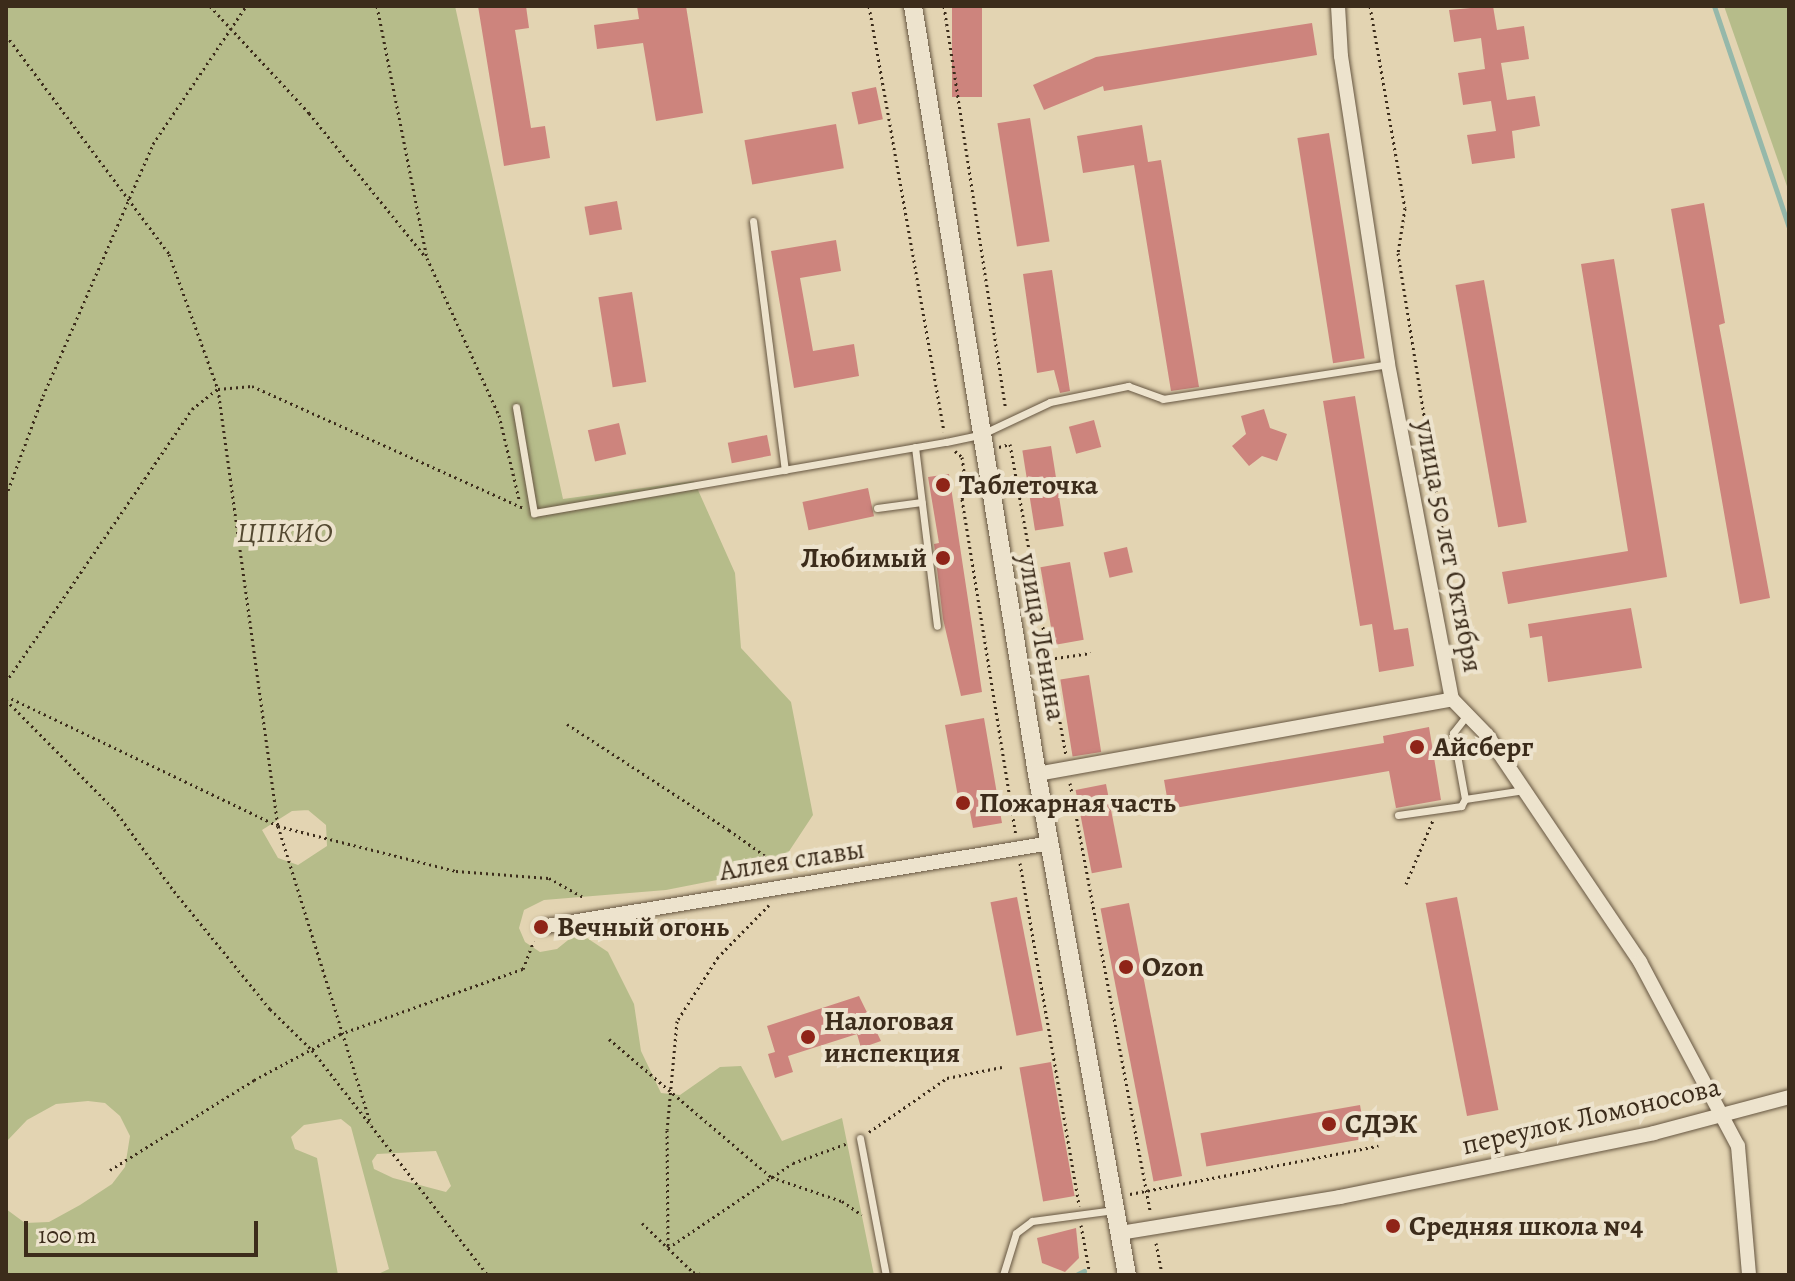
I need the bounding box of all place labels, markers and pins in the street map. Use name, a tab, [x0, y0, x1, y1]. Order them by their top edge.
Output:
place label: Таблеточка	[959, 468, 1098, 502]
marker: Таблеточка	[934, 476, 952, 494]
place label: Любимый	[801, 541, 927, 575]
marker: Любимый	[934, 549, 952, 567]
place label: Айсберг	[1433, 730, 1533, 764]
marker: Айсберг	[1408, 738, 1426, 756]
place label: Пожарная часть	[979, 786, 1176, 820]
marker: Пожарная часть	[954, 794, 972, 812]
place label: Вечный огонь	[557, 910, 729, 944]
marker: Вечный огонь	[532, 918, 550, 936]
place label: Ozon	[1142, 950, 1204, 984]
marker: Ozon	[1117, 958, 1135, 976]
place label: Налоговая инспекция	[824, 1004, 960, 1070]
marker: Налоговая инспекция	[799, 1028, 817, 1046]
place label: СДЭК	[1345, 1107, 1417, 1141]
marker: СДЭК	[1320, 1115, 1338, 1133]
place label: Средняя школа №4	[1409, 1209, 1643, 1243]
marker: Средняя школа №4	[1384, 1217, 1402, 1235]

